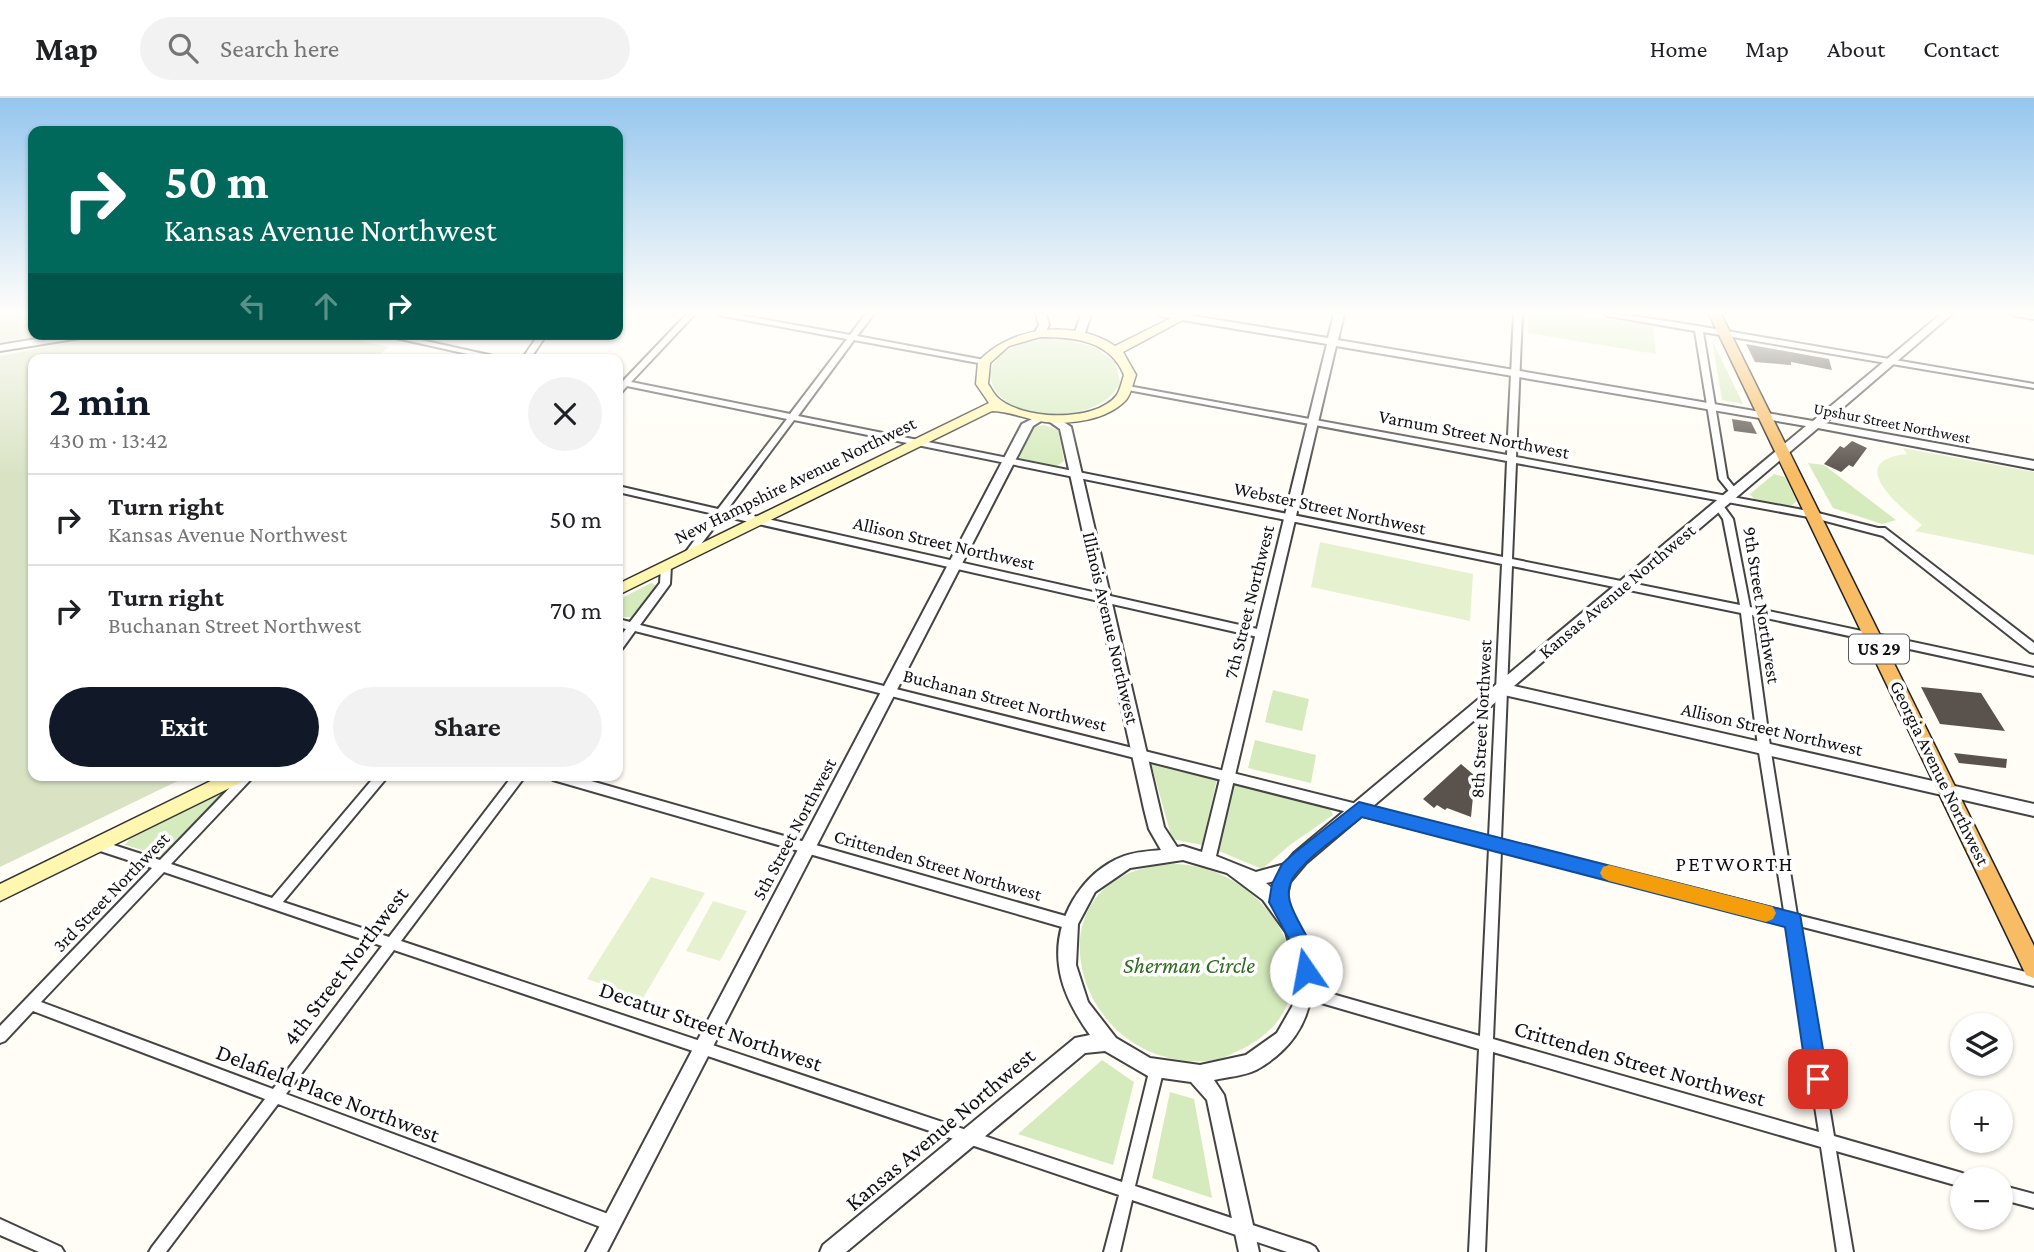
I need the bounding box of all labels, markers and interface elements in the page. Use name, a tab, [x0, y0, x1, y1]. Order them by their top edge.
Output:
search box	[140, 17, 630, 80]
icon: search	[164, 29, 202, 67]
text: Map	[35, 30, 98, 67]
text: Search here	[220, 34, 339, 63]
text: Home	[1650, 35, 1707, 62]
text: Map	[1745, 35, 1789, 62]
text: About	[1827, 35, 1885, 62]
text: Contact	[1923, 35, 1999, 62]
icon: right	[49, 154, 140, 245]
text: 50 m	[164, 154, 269, 209]
text: Kansas Avenue Northwest	[164, 212, 497, 248]
icon: left	[234, 287, 272, 325]
icon: ahead	[307, 287, 345, 325]
icon: right	[380, 287, 418, 325]
text: 2 min	[49, 377, 150, 424]
button: close	[528, 377, 602, 451]
street label: Upshur Street Northwest	[1812, 399, 1973, 448]
street label: Varnum Street Northwest	[1377, 405, 1572, 463]
street label: New Hampshire Avenue Northwest	[671, 412, 920, 548]
text: 430 m · 13:42	[49, 427, 168, 453]
street label: Webster Street Northwest	[1232, 477, 1429, 539]
text: Turn right	[108, 492, 224, 521]
icon: right	[49, 501, 87, 539]
text: 50 m	[549, 505, 602, 534]
street label: Allison Street Northwest	[851, 512, 1037, 574]
street label: Kansas Avenue Northwest	[1535, 519, 1700, 663]
text: Kansas Avenue Northwest	[108, 521, 347, 547]
street label: 7th Street Northwest	[1220, 522, 1278, 681]
street label: 9th Street Northwest	[1739, 525, 1785, 686]
street label: Illinois Avenue Northwest	[1079, 530, 1144, 727]
text: Turn right	[108, 583, 224, 612]
icon: right	[49, 592, 87, 630]
text: 70 m	[550, 596, 602, 625]
text: Buchanan Street Northwest	[108, 612, 361, 638]
road number: US 29	[1849, 634, 1909, 664]
street label: 8th Street Northwest	[1466, 638, 1496, 799]
street label: Buchanan Street Northwest	[901, 665, 1110, 736]
street label: Georgia Avenue Northwest	[1886, 677, 1994, 870]
button: Exit	[49, 687, 319, 767]
button: Share	[333, 687, 602, 767]
street label: Allison Street Northwest	[1679, 698, 1865, 760]
street label: 5th Street Northwest	[748, 754, 841, 904]
street label: Crittenden Street Northwest	[832, 825, 1045, 905]
street label: 3rd Street Northwest	[49, 827, 174, 956]
district label: PETWORTH	[1676, 852, 1794, 876]
street label: 4th Street Northwest	[277, 881, 413, 1051]
position arrow	[1269, 934, 1343, 1008]
park label: Sherman Circle	[1123, 952, 1255, 978]
street label: Decatur Street Northwest	[596, 976, 826, 1077]
map controls	[1950, 1013, 2013, 1230]
button: layers	[1950, 1013, 2013, 1076]
street label: Crittenden Street Northwest	[1511, 1015, 1769, 1111]
street label: Delafield Place Northwest	[213, 1038, 444, 1148]
street label: Kansas Avenue Northwest	[840, 1042, 1040, 1216]
pin	[1788, 1049, 1848, 1109]
icon: arrive	[1799, 1060, 1837, 1098]
button: +	[1950, 1090, 2013, 1153]
button: −	[1950, 1167, 2013, 1230]

